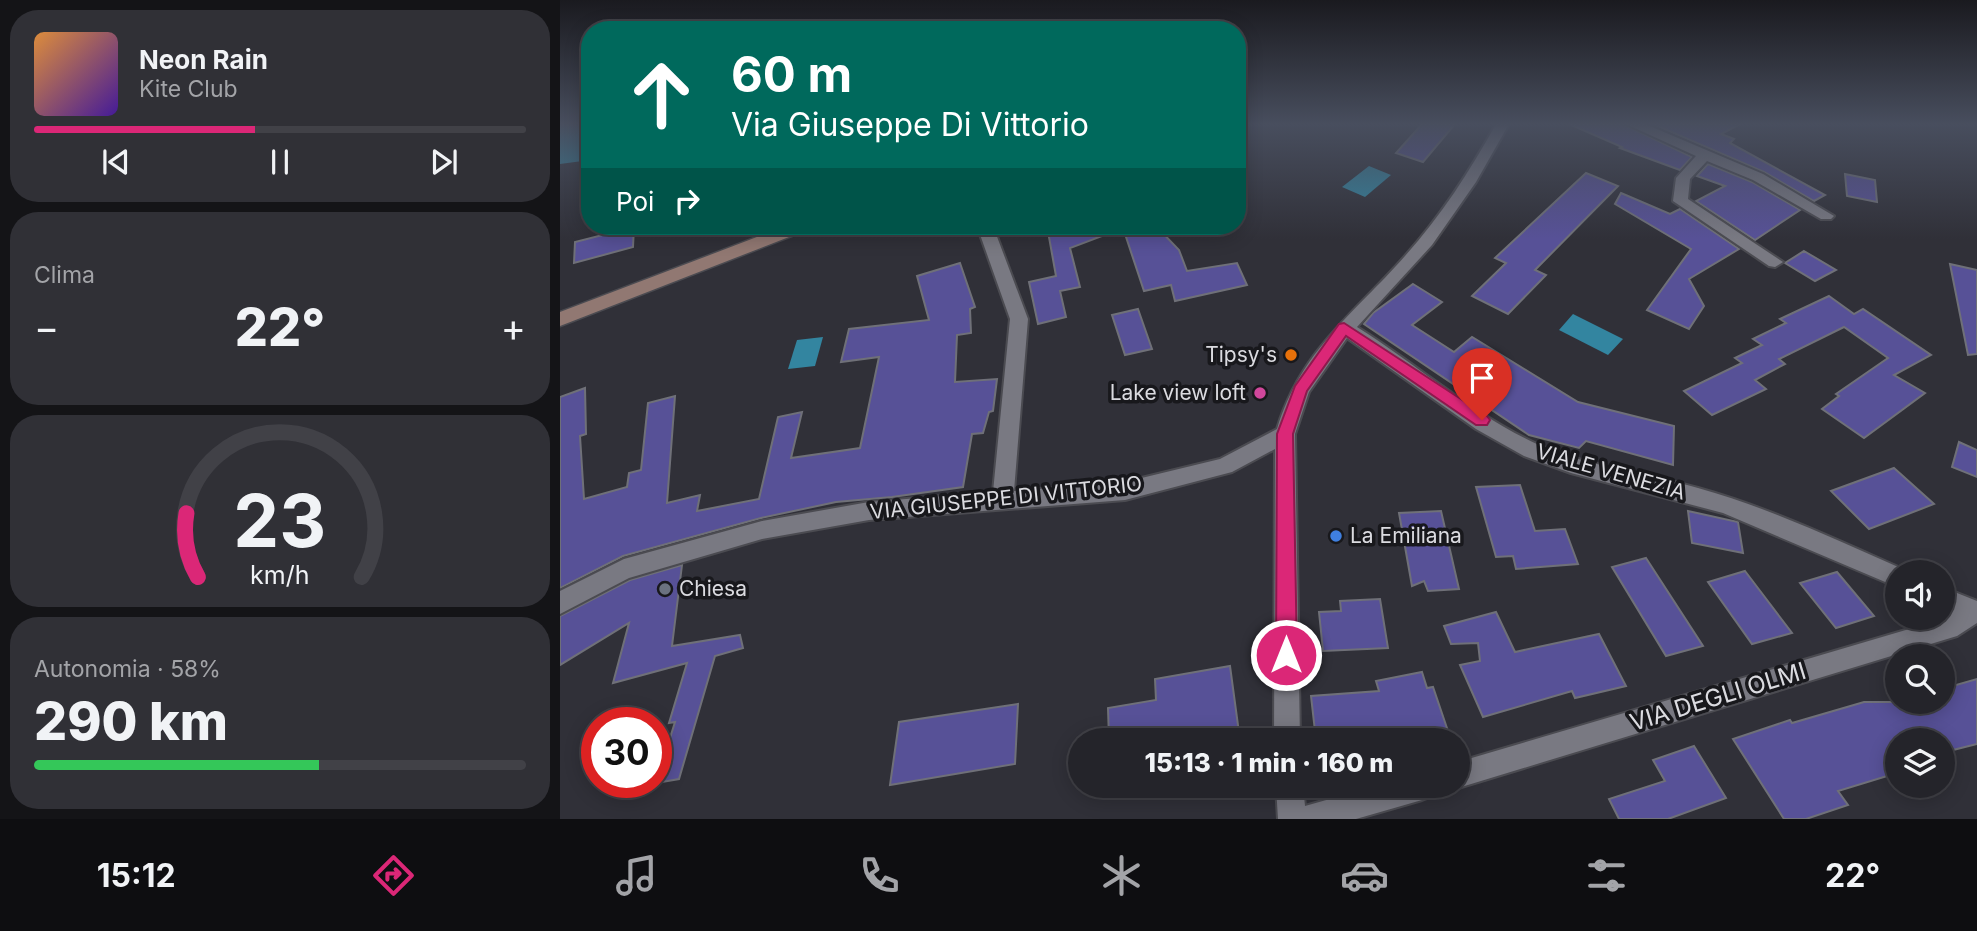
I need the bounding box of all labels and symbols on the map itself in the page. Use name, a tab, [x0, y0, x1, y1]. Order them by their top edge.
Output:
place label: Tipsy's	[1205, 342, 1277, 367]
marker: Tipsy's	[1283, 347, 1299, 363]
pin	[1452, 348, 1512, 420]
place label: Lake view loft	[1110, 380, 1246, 405]
marker: Lake view loft	[1252, 385, 1268, 401]
street label: VIALE VENEZIA	[1534, 438, 1689, 505]
street label: VIA GIUSEPPE DI VITTORIO	[869, 471, 1143, 524]
place label: La Emiliana	[1350, 523, 1462, 548]
marker: La Emiliana	[1328, 528, 1344, 544]
place label: Chiesa	[679, 576, 747, 601]
marker: Chiesa	[657, 581, 673, 597]
position arrow	[1249, 618, 1323, 692]
street label: VIA DEGLI OLMI	[1626, 656, 1809, 737]
speed limit sign: 30	[581, 707, 672, 798]

